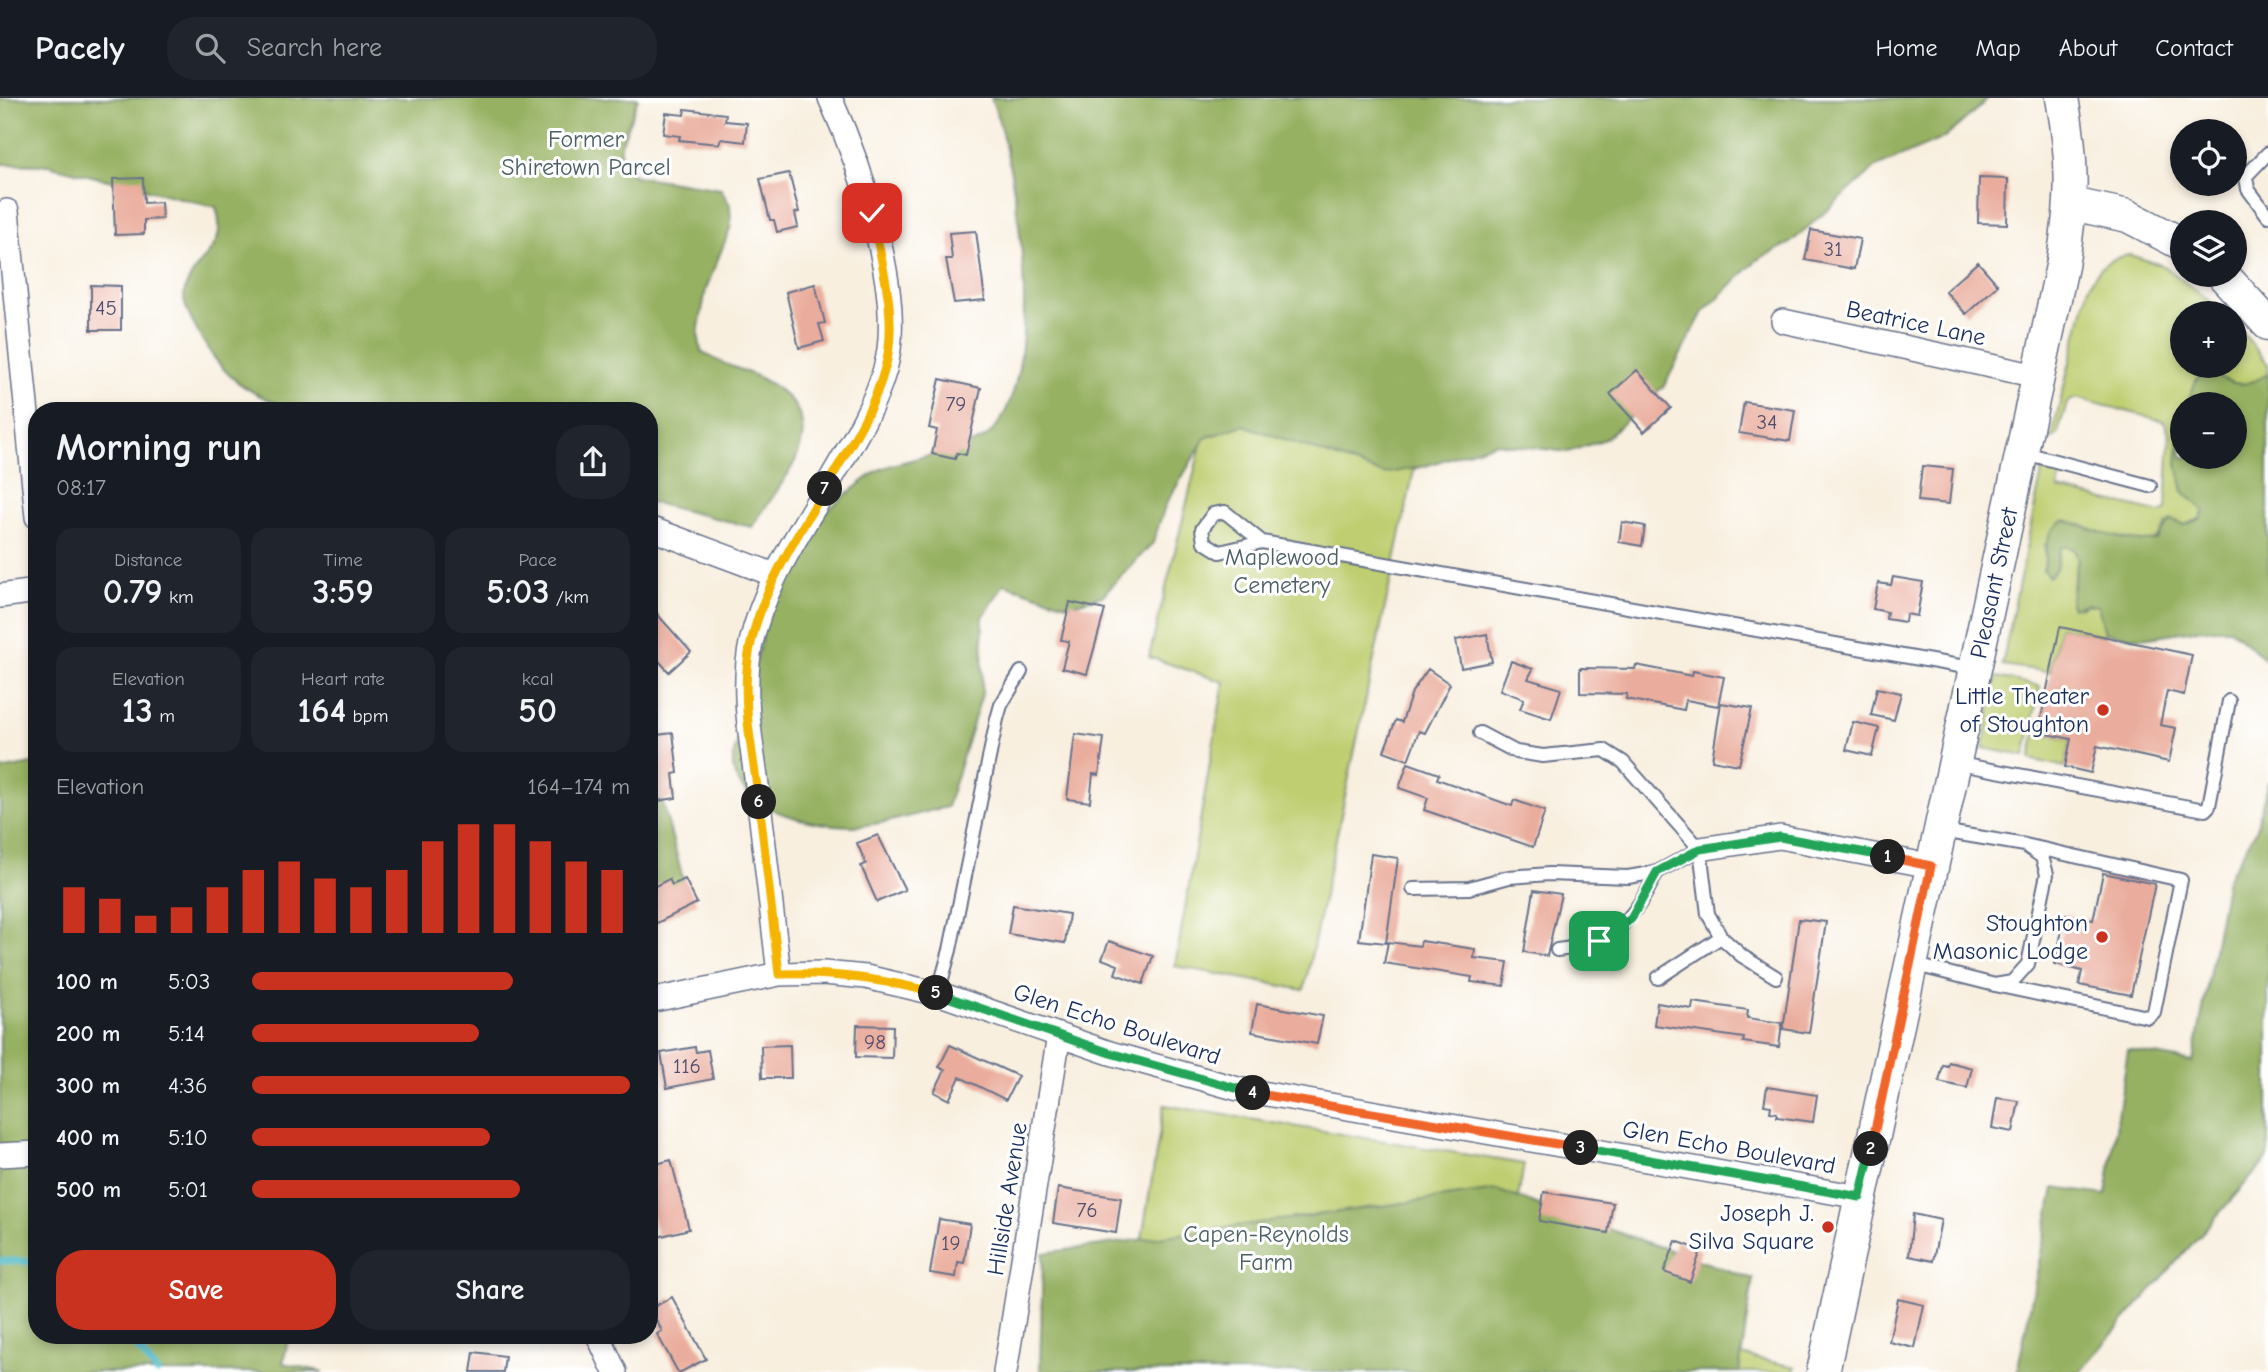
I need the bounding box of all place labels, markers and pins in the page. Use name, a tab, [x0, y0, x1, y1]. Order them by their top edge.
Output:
pin	[842, 183, 902, 243]
pin: 7	[808, 472, 842, 506]
place label: Little Theater of Stoughton	[1955, 682, 2089, 738]
marker: Little Theater of Stoughton	[2095, 702, 2111, 718]
pin: 6	[742, 784, 776, 820]
pin: 1	[1870, 840, 1906, 874]
place label: Stoughton Masonic Lodge	[1933, 909, 2088, 965]
pin	[1569, 911, 1629, 971]
marker: Stoughton Masonic Lodge	[2094, 929, 2110, 945]
pin: 5	[918, 976, 954, 1010]
pin: 4	[1236, 1076, 1270, 1110]
pin: 3	[1564, 1130, 1598, 1166]
pin: 2	[1854, 1132, 1888, 1166]
place label: Joseph J. Silva Square	[1689, 1199, 1814, 1255]
marker: Joseph J. Silva Square	[1820, 1219, 1836, 1235]

